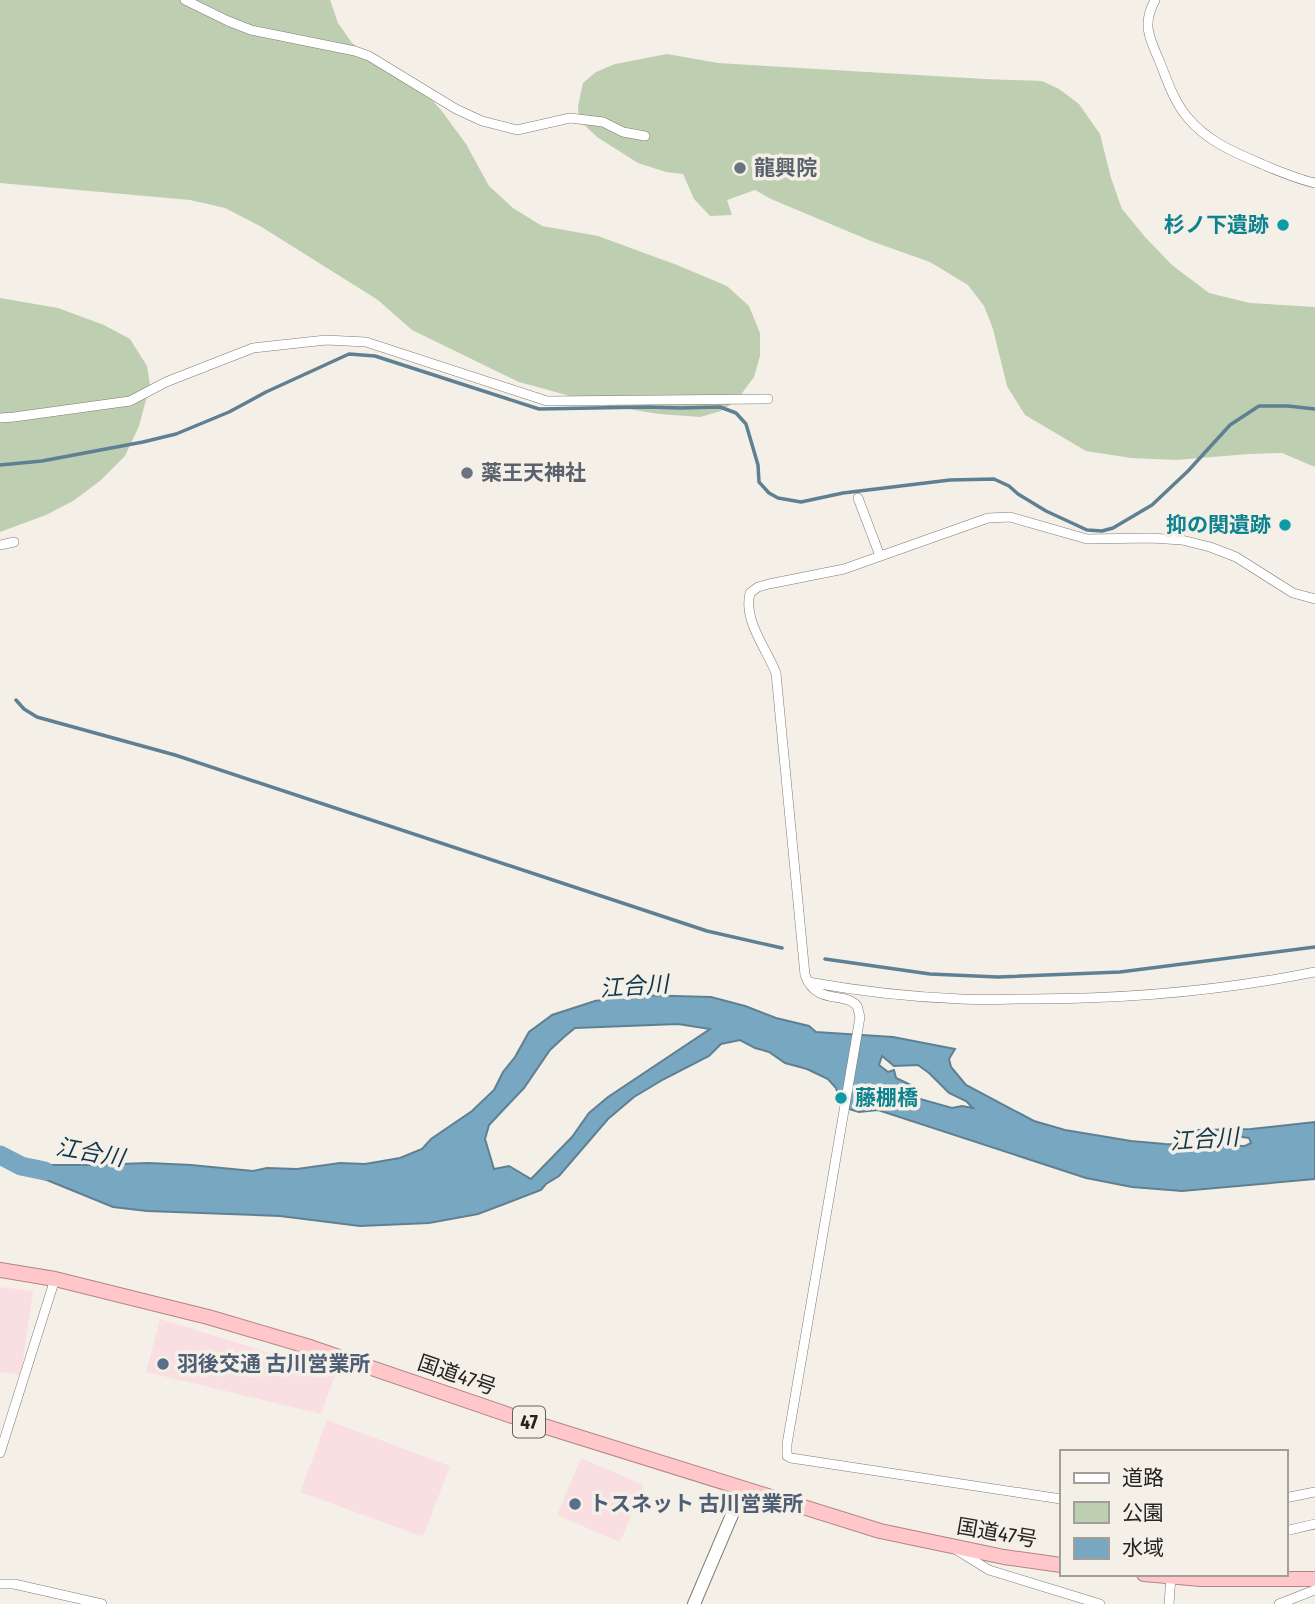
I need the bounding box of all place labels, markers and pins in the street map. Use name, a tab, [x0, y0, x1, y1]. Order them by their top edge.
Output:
place label: 龍興院	[754, 155, 817, 181]
marker: 龍興院	[732, 160, 748, 176]
place label: 杉ノ下遺跡	[1164, 212, 1269, 238]
marker: 杉ノ下遺跡	[1275, 217, 1291, 233]
place label: 薬王天神社	[481, 460, 586, 486]
marker: 薬王天神社	[459, 465, 475, 481]
place label: 抑の関遺跡	[1166, 512, 1271, 538]
marker: 抑の関遺跡	[1277, 517, 1293, 533]
place label: 藤棚橋	[855, 1085, 918, 1111]
marker: 藤棚橋	[833, 1090, 849, 1106]
place label: 羽後交通 古川営業所	[177, 1351, 370, 1377]
marker: 羽後交通 古川営業所	[155, 1356, 171, 1372]
place label: トスネット 古川営業所	[589, 1491, 803, 1517]
marker: トスネット 古川営業所	[567, 1496, 583, 1512]

